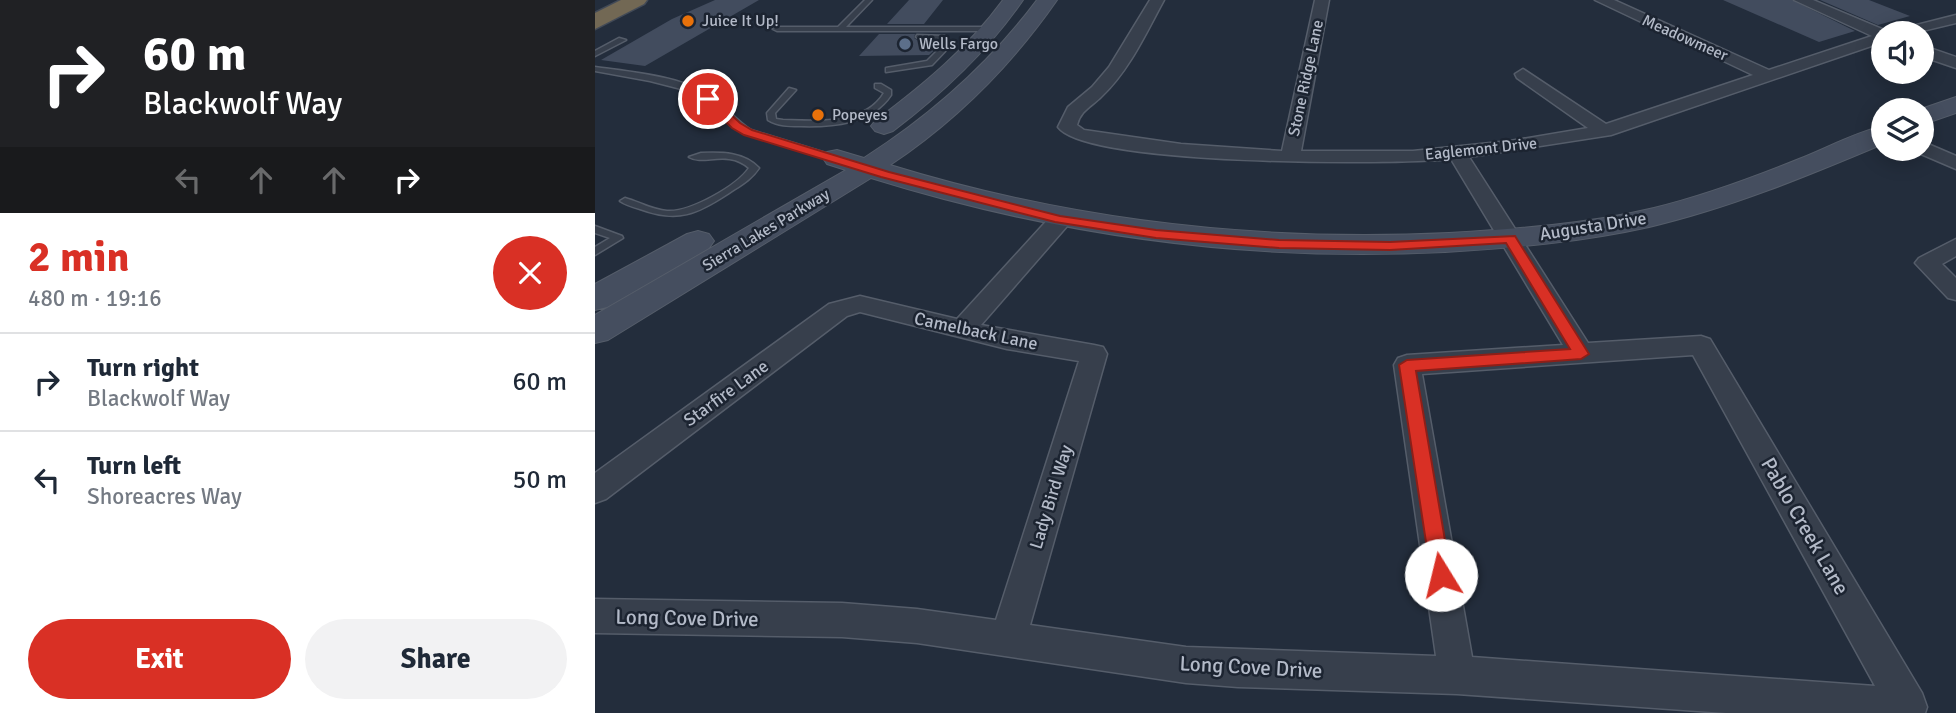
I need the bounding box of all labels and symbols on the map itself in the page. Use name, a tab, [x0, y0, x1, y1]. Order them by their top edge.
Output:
street label: Meadowmeer	[1639, 10, 1731, 66]
place label: Juice It Up!	[702, 11, 779, 31]
marker: Juice It Up!	[680, 13, 696, 29]
street label: Stone Ridge Lane	[1284, 18, 1328, 138]
place label: Wells Fargo	[919, 34, 998, 54]
marker: Wells Fargo	[897, 36, 913, 52]
pin	[678, 69, 738, 129]
place label: Popeyes	[832, 105, 888, 125]
marker: Popeyes	[810, 107, 826, 123]
street label: Eaglemont Drive	[1424, 133, 1538, 165]
street label: Sierra Lakes Parkway	[699, 184, 834, 276]
street label: Augusta Drive	[1538, 207, 1648, 245]
street label: Camelback Lane	[912, 307, 1040, 355]
street label: Starfire Lane	[679, 355, 773, 431]
street label: Lady Bird Way	[1025, 442, 1077, 552]
street label: Pablo Creek Lane	[1755, 453, 1855, 599]
position arrow	[1404, 538, 1478, 612]
street label: Long Cove Drive	[615, 604, 759, 632]
street label: Long Cove Drive	[1179, 650, 1323, 684]

